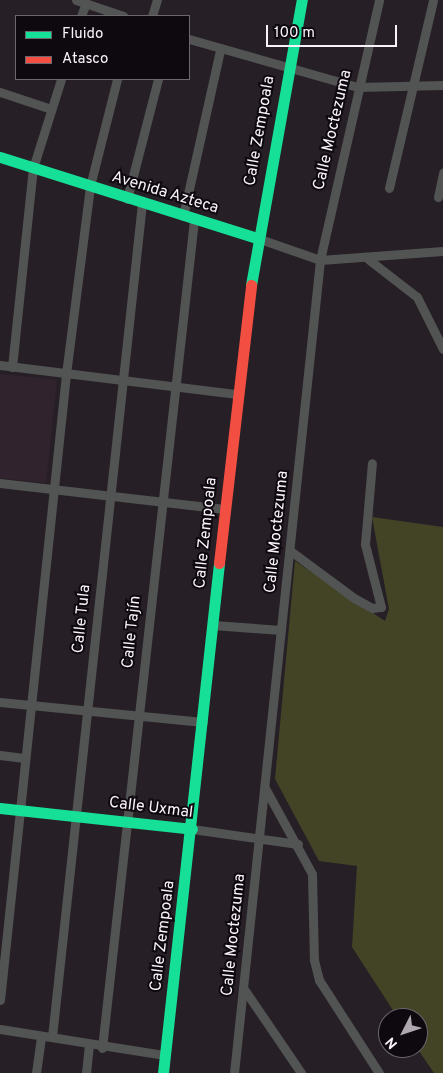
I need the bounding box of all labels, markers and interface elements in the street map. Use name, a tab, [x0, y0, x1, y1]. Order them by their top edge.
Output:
legend	[15, 15, 190, 80]
scale bar	[268, 15, 399, 47]
text: 100 m	[274, 24, 315, 43]
text: Fluido	[62, 25, 103, 44]
text: Atasco	[62, 50, 108, 69]
street label: Calle Moctezuma	[310, 68, 356, 192]
street label: Calle Zempoala	[241, 74, 279, 188]
street label: Avenida Azteca	[109, 168, 221, 218]
street label: Calle Moctezuma	[261, 470, 293, 594]
street label: Calle Zempoala	[191, 477, 221, 589]
street label: Calle Tula	[69, 583, 95, 655]
street label: Calle Tajín	[119, 594, 145, 670]
street label: Calle Uxmal	[108, 793, 194, 823]
street label: Calle Moctezuma	[218, 873, 250, 997]
street label: Calle Zempoala	[147, 879, 179, 993]
north arrow	[378, 1008, 428, 1058]
text: N	[382, 1033, 402, 1052]

